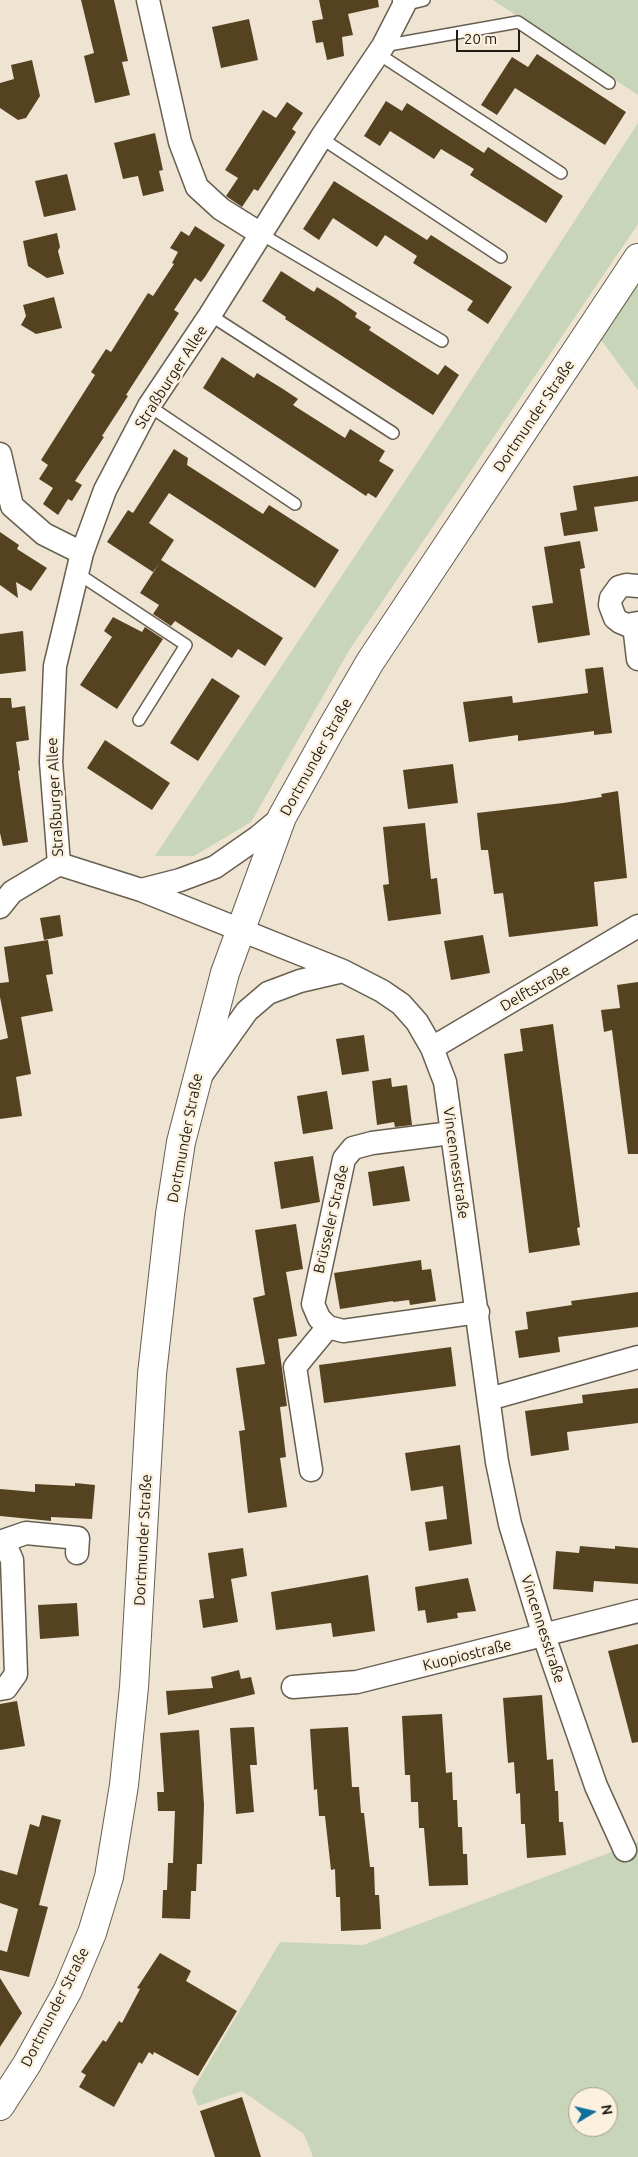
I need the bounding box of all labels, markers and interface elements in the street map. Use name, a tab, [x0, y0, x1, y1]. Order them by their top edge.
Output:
scale bar	[458, 20, 522, 52]
text: 20 m	[464, 30, 497, 47]
street label: Straßburger Allee	[131, 322, 211, 432]
street label: Dortmunder Straße	[490, 356, 578, 476]
street label: Dortmunder Straße	[276, 695, 356, 819]
street label: Straßburger Allee	[43, 737, 67, 857]
street label: Delftstraße	[497, 961, 573, 1015]
street label: Dortmunder Straße	[164, 1072, 206, 1204]
street label: Vincennesstraße	[439, 1106, 473, 1220]
street label: Brüsseler Straße	[310, 1163, 352, 1275]
street label: Dortmunder Straße	[131, 1474, 155, 1606]
street label: Vincennesstraße	[517, 1573, 569, 1685]
street label: Kuopiostraße	[421, 1635, 513, 1675]
street label: Dortmunder Straße	[17, 1944, 93, 2070]
north arrow	[568, 2087, 618, 2137]
text: N	[598, 2103, 616, 2116]

